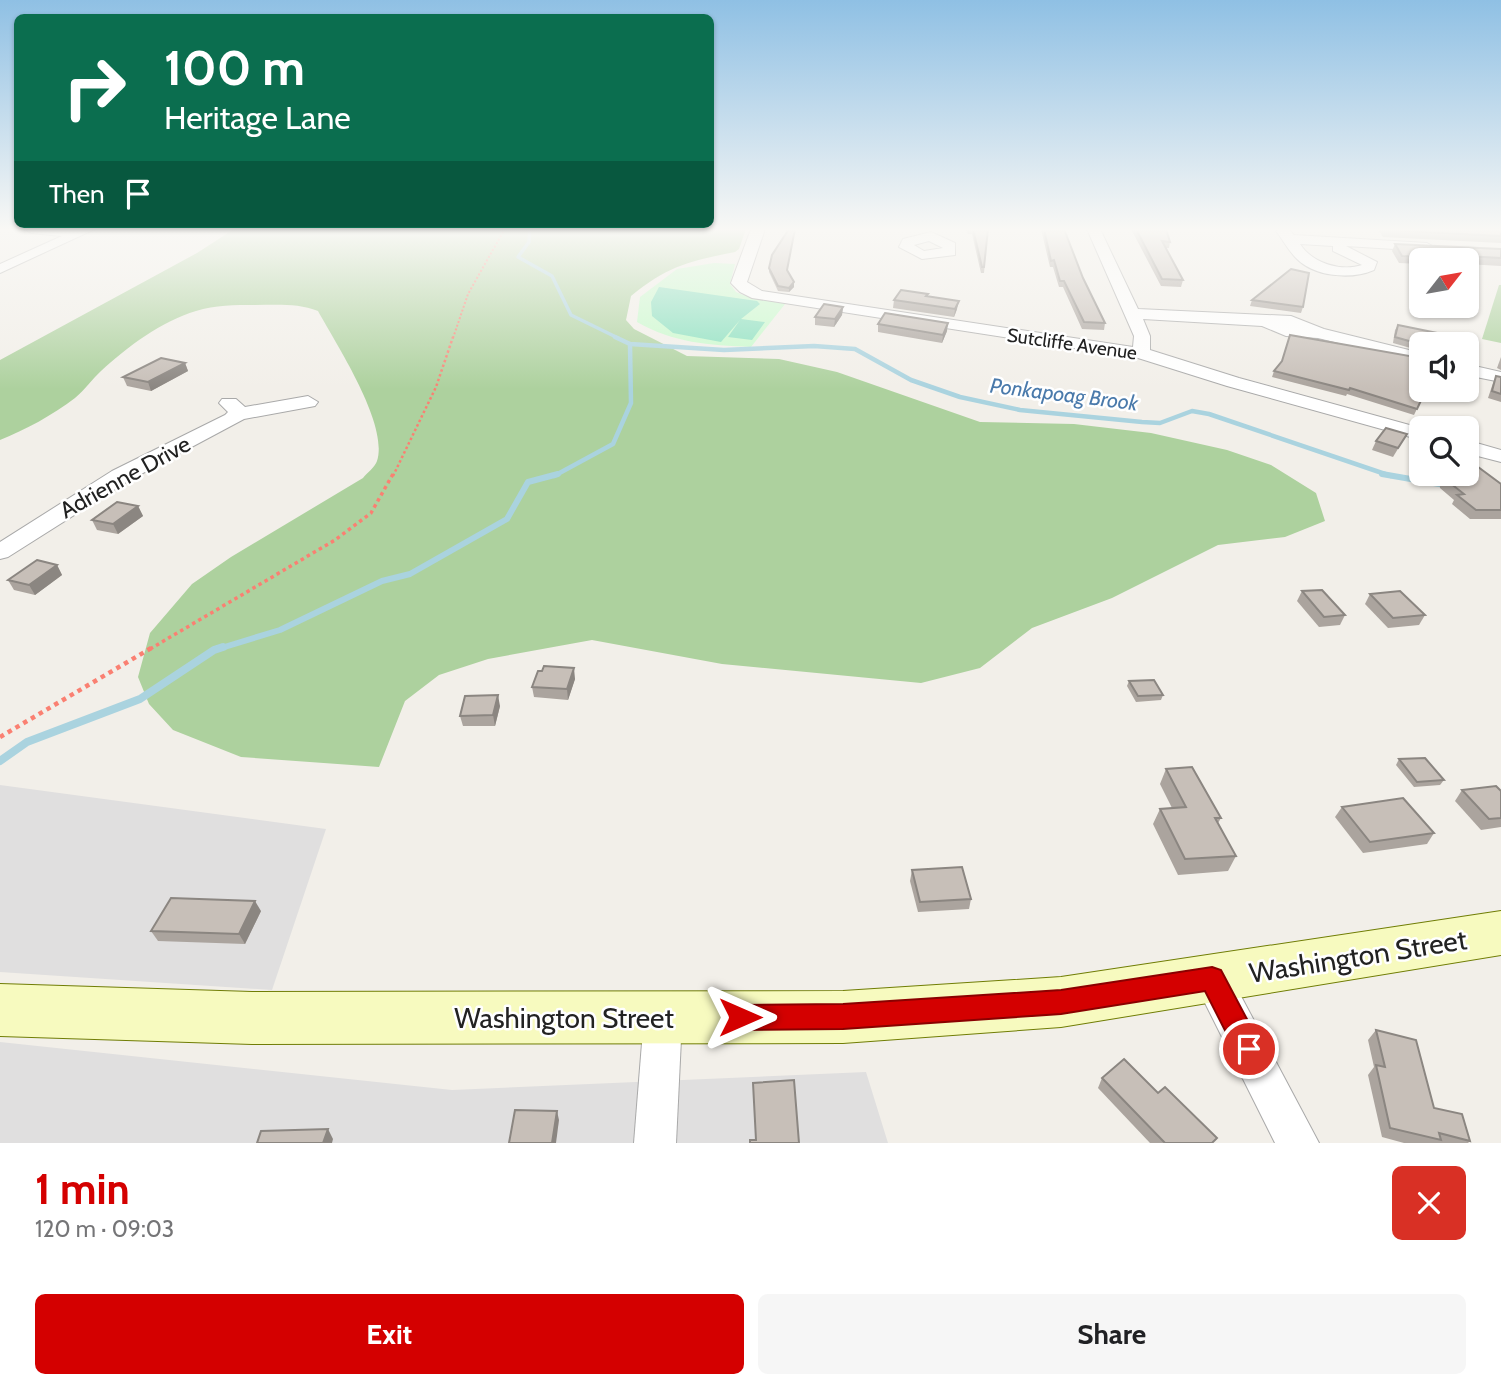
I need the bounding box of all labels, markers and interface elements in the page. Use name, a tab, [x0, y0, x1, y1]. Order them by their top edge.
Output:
text: 100 m	[164, 38, 305, 97]
icon: right	[49, 42, 140, 133]
text: Heritage Lane	[164, 98, 351, 137]
icon: arrive	[119, 175, 157, 213]
text: Then	[49, 178, 105, 210]
north arrow	[1409, 248, 1479, 318]
map controls	[1409, 248, 1479, 486]
street label: Sutcliffe Avenue	[1006, 323, 1139, 365]
button: sound	[1409, 332, 1479, 402]
water label: Ponkapoag Brook	[989, 373, 1140, 416]
button: search	[1409, 416, 1479, 486]
street label: Adrienne Drive	[55, 430, 195, 524]
street label: Washington Street	[1247, 922, 1469, 990]
position arrow	[703, 980, 777, 1054]
street label: Washington Street	[454, 1001, 674, 1035]
pin	[1219, 1019, 1279, 1079]
icon: arrive	[1230, 1030, 1268, 1068]
text: 1 min	[35, 1163, 130, 1215]
button: close	[1392, 1166, 1466, 1240]
text: 120 m · 09:03	[35, 1215, 174, 1243]
button: Exit	[35, 1294, 744, 1374]
button: Share	[758, 1294, 1466, 1374]

